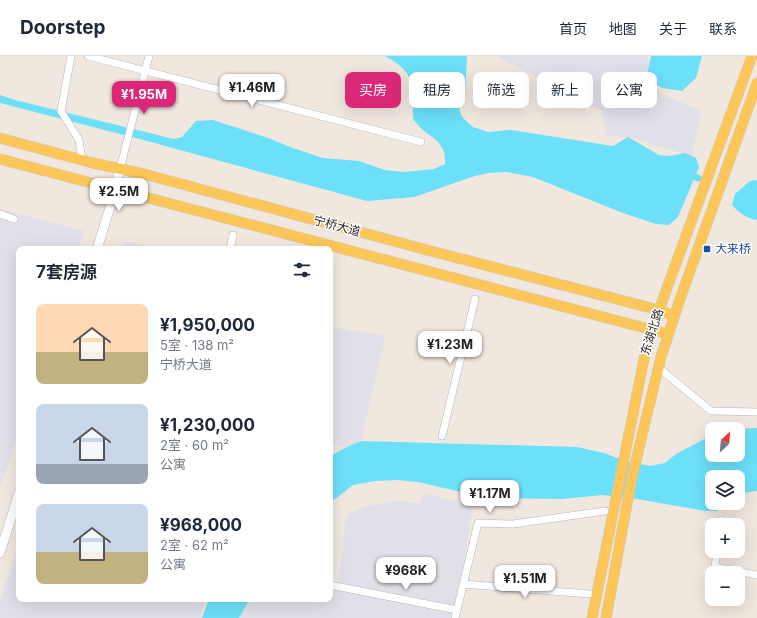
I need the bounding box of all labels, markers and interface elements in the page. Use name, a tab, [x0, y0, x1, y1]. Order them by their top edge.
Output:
text: Doorstep	[20, 16, 105, 39]
text: 首页	[559, 20, 587, 37]
text: 地图	[609, 20, 637, 37]
text: 关于	[659, 20, 687, 37]
text: 联系	[709, 20, 737, 37]
chip: 买房	[345, 72, 401, 108]
chip: 租房	[409, 72, 465, 108]
chip: 筛选	[473, 72, 529, 108]
chip: 新上	[537, 72, 593, 108]
chip: 公寓	[601, 72, 657, 108]
pin: ¥1.46M	[219, 74, 285, 108]
text: ¥1.46M	[229, 79, 275, 95]
pin: ¥1.95M	[111, 81, 177, 115]
text: ¥1.95M	[121, 86, 167, 102]
pin: ¥2.5M	[91, 178, 147, 212]
text: ¥2.5M	[99, 183, 139, 199]
street label: 宁桥大道	[312, 212, 362, 239]
place label: 大来桥	[715, 241, 751, 256]
marker: 大来桥	[702, 244, 712, 254]
icon: filters	[291, 259, 313, 281]
text: 7套房源	[36, 262, 97, 282]
street label: 东湖北路	[637, 307, 666, 357]
text: ¥1,950,000	[160, 315, 255, 335]
icon: home	[68, 320, 116, 368]
pin: ¥1.23M	[417, 331, 483, 365]
text: ¥1.23M	[427, 336, 473, 352]
text: 5室 · 138 m²	[160, 337, 234, 353]
text: 宁桥大道	[160, 356, 212, 372]
text: ¥1,230,000	[160, 415, 255, 435]
icon: home	[68, 420, 116, 468]
north arrow	[705, 422, 745, 462]
map controls	[705, 422, 745, 606]
text: 2室 · 60 m²	[160, 437, 229, 453]
text: 公寓	[160, 456, 186, 472]
button: layers	[705, 470, 745, 510]
pin: ¥1.17M	[457, 480, 523, 514]
text: ¥1.17M	[469, 485, 511, 501]
text: ¥968,000	[160, 515, 242, 535]
button: +	[705, 518, 745, 558]
icon: home	[68, 520, 116, 568]
text: 2室 · 62 m²	[160, 537, 229, 553]
text: 公寓	[160, 556, 186, 572]
pin: ¥968K	[378, 557, 434, 591]
text: ¥968K	[385, 562, 427, 578]
pin: ¥1.51M	[492, 565, 558, 599]
button: −	[705, 566, 745, 606]
text: ¥1.51M	[503, 570, 547, 586]

